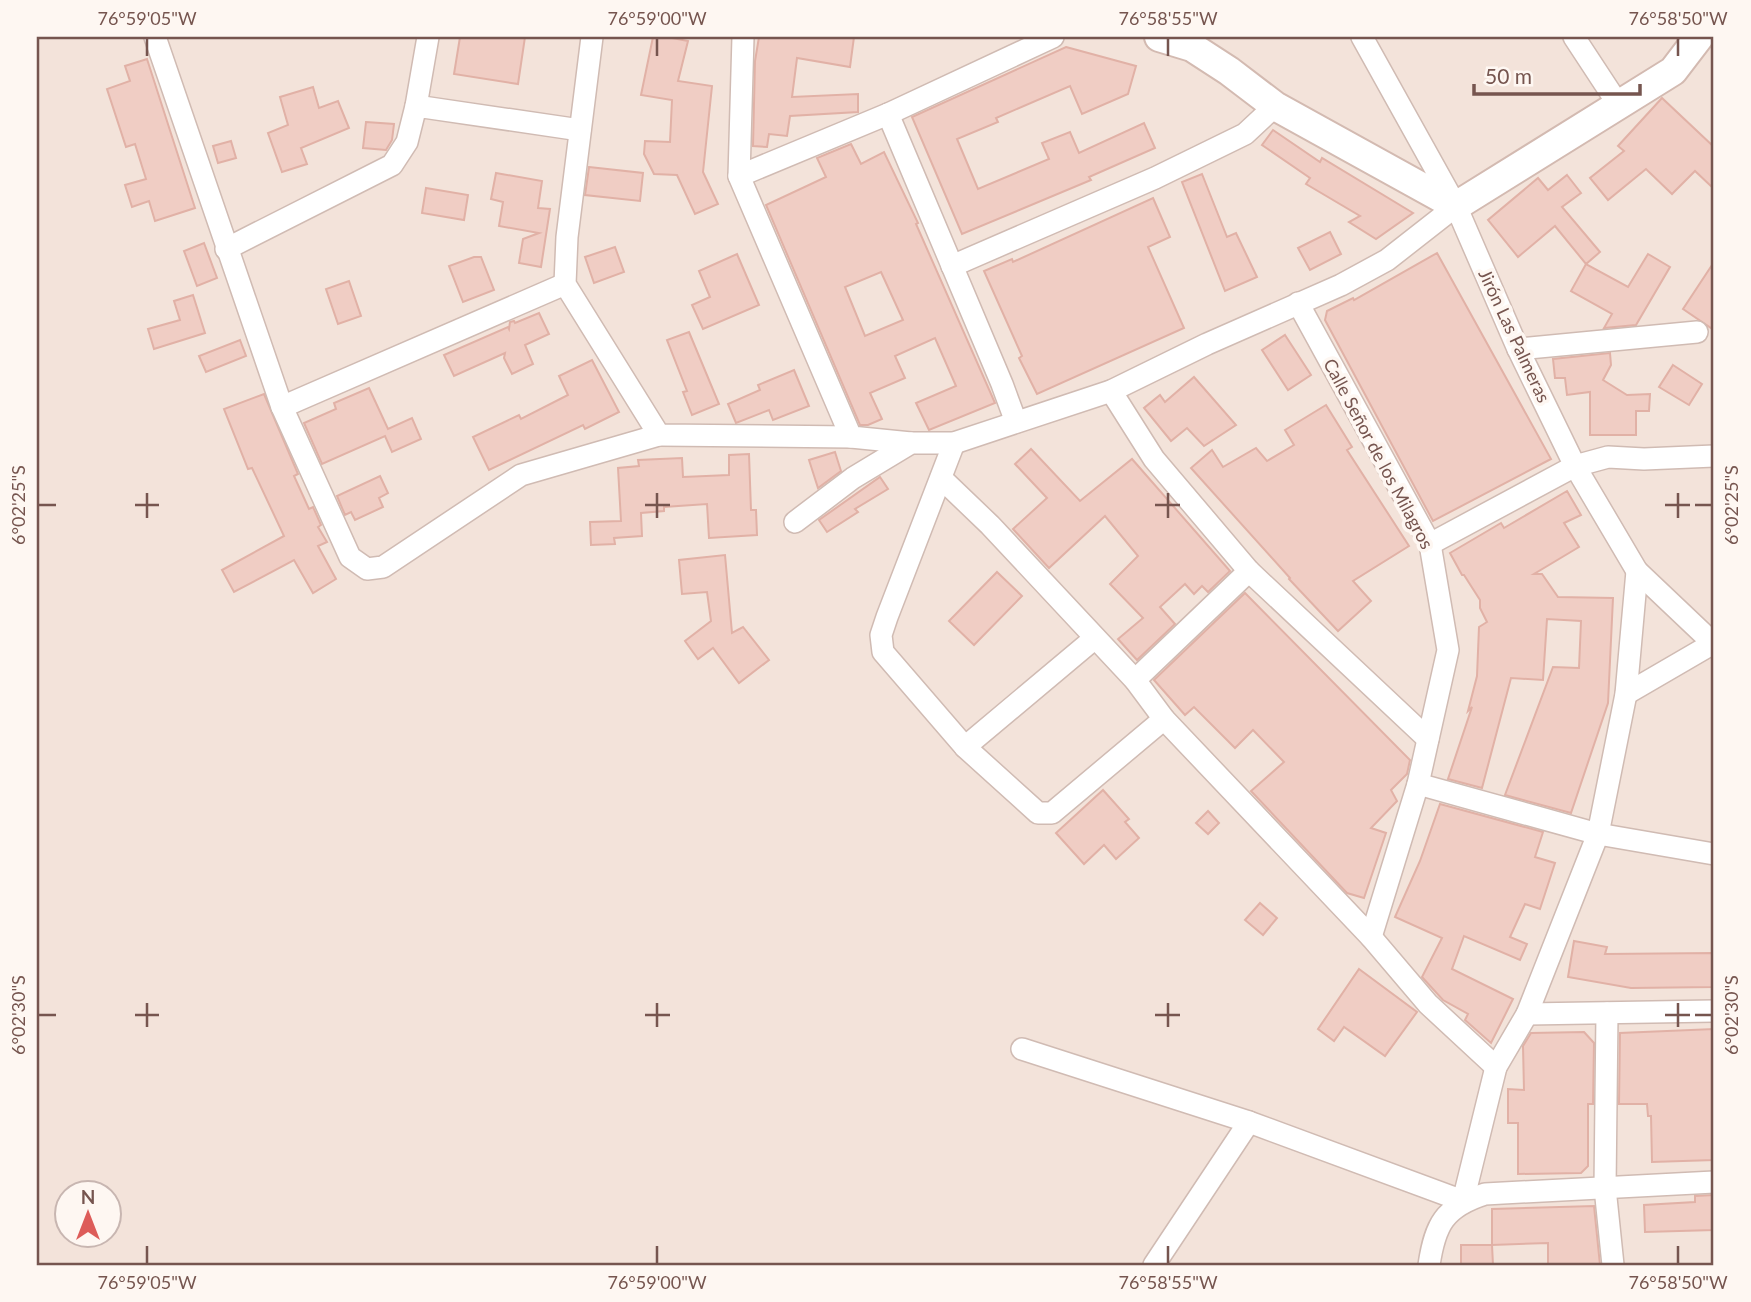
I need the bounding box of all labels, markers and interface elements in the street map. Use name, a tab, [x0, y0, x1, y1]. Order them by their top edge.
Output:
text: 76°59'05"W	[97, 7, 197, 29]
text: 76°59'00"W	[607, 7, 707, 29]
text: 76°58'55"W	[1118, 7, 1218, 29]
text: 76°58'50"W	[1628, 7, 1728, 29]
scale bar	[1474, 52, 1641, 96]
text: 50 m	[1485, 63, 1532, 88]
street label: Jirón Las Palmeras	[1474, 265, 1556, 406]
street label: Calle Señor de los Milagros	[1319, 355, 1439, 553]
text: 6°02'25"S	[7, 465, 29, 545]
text: 6°02'25"S	[1720, 465, 1742, 545]
text: 6°02'30"S	[7, 975, 29, 1055]
text: 6°02'30"S	[1720, 975, 1742, 1055]
north arrow	[52, 1180, 122, 1250]
text: N	[81, 1185, 95, 1208]
text: 76°59'05"W	[97, 1271, 197, 1293]
text: 76°59'00"W	[607, 1271, 707, 1293]
text: 76°58'55"W	[1118, 1271, 1218, 1293]
text: 76°58'50"W	[1628, 1271, 1728, 1293]

